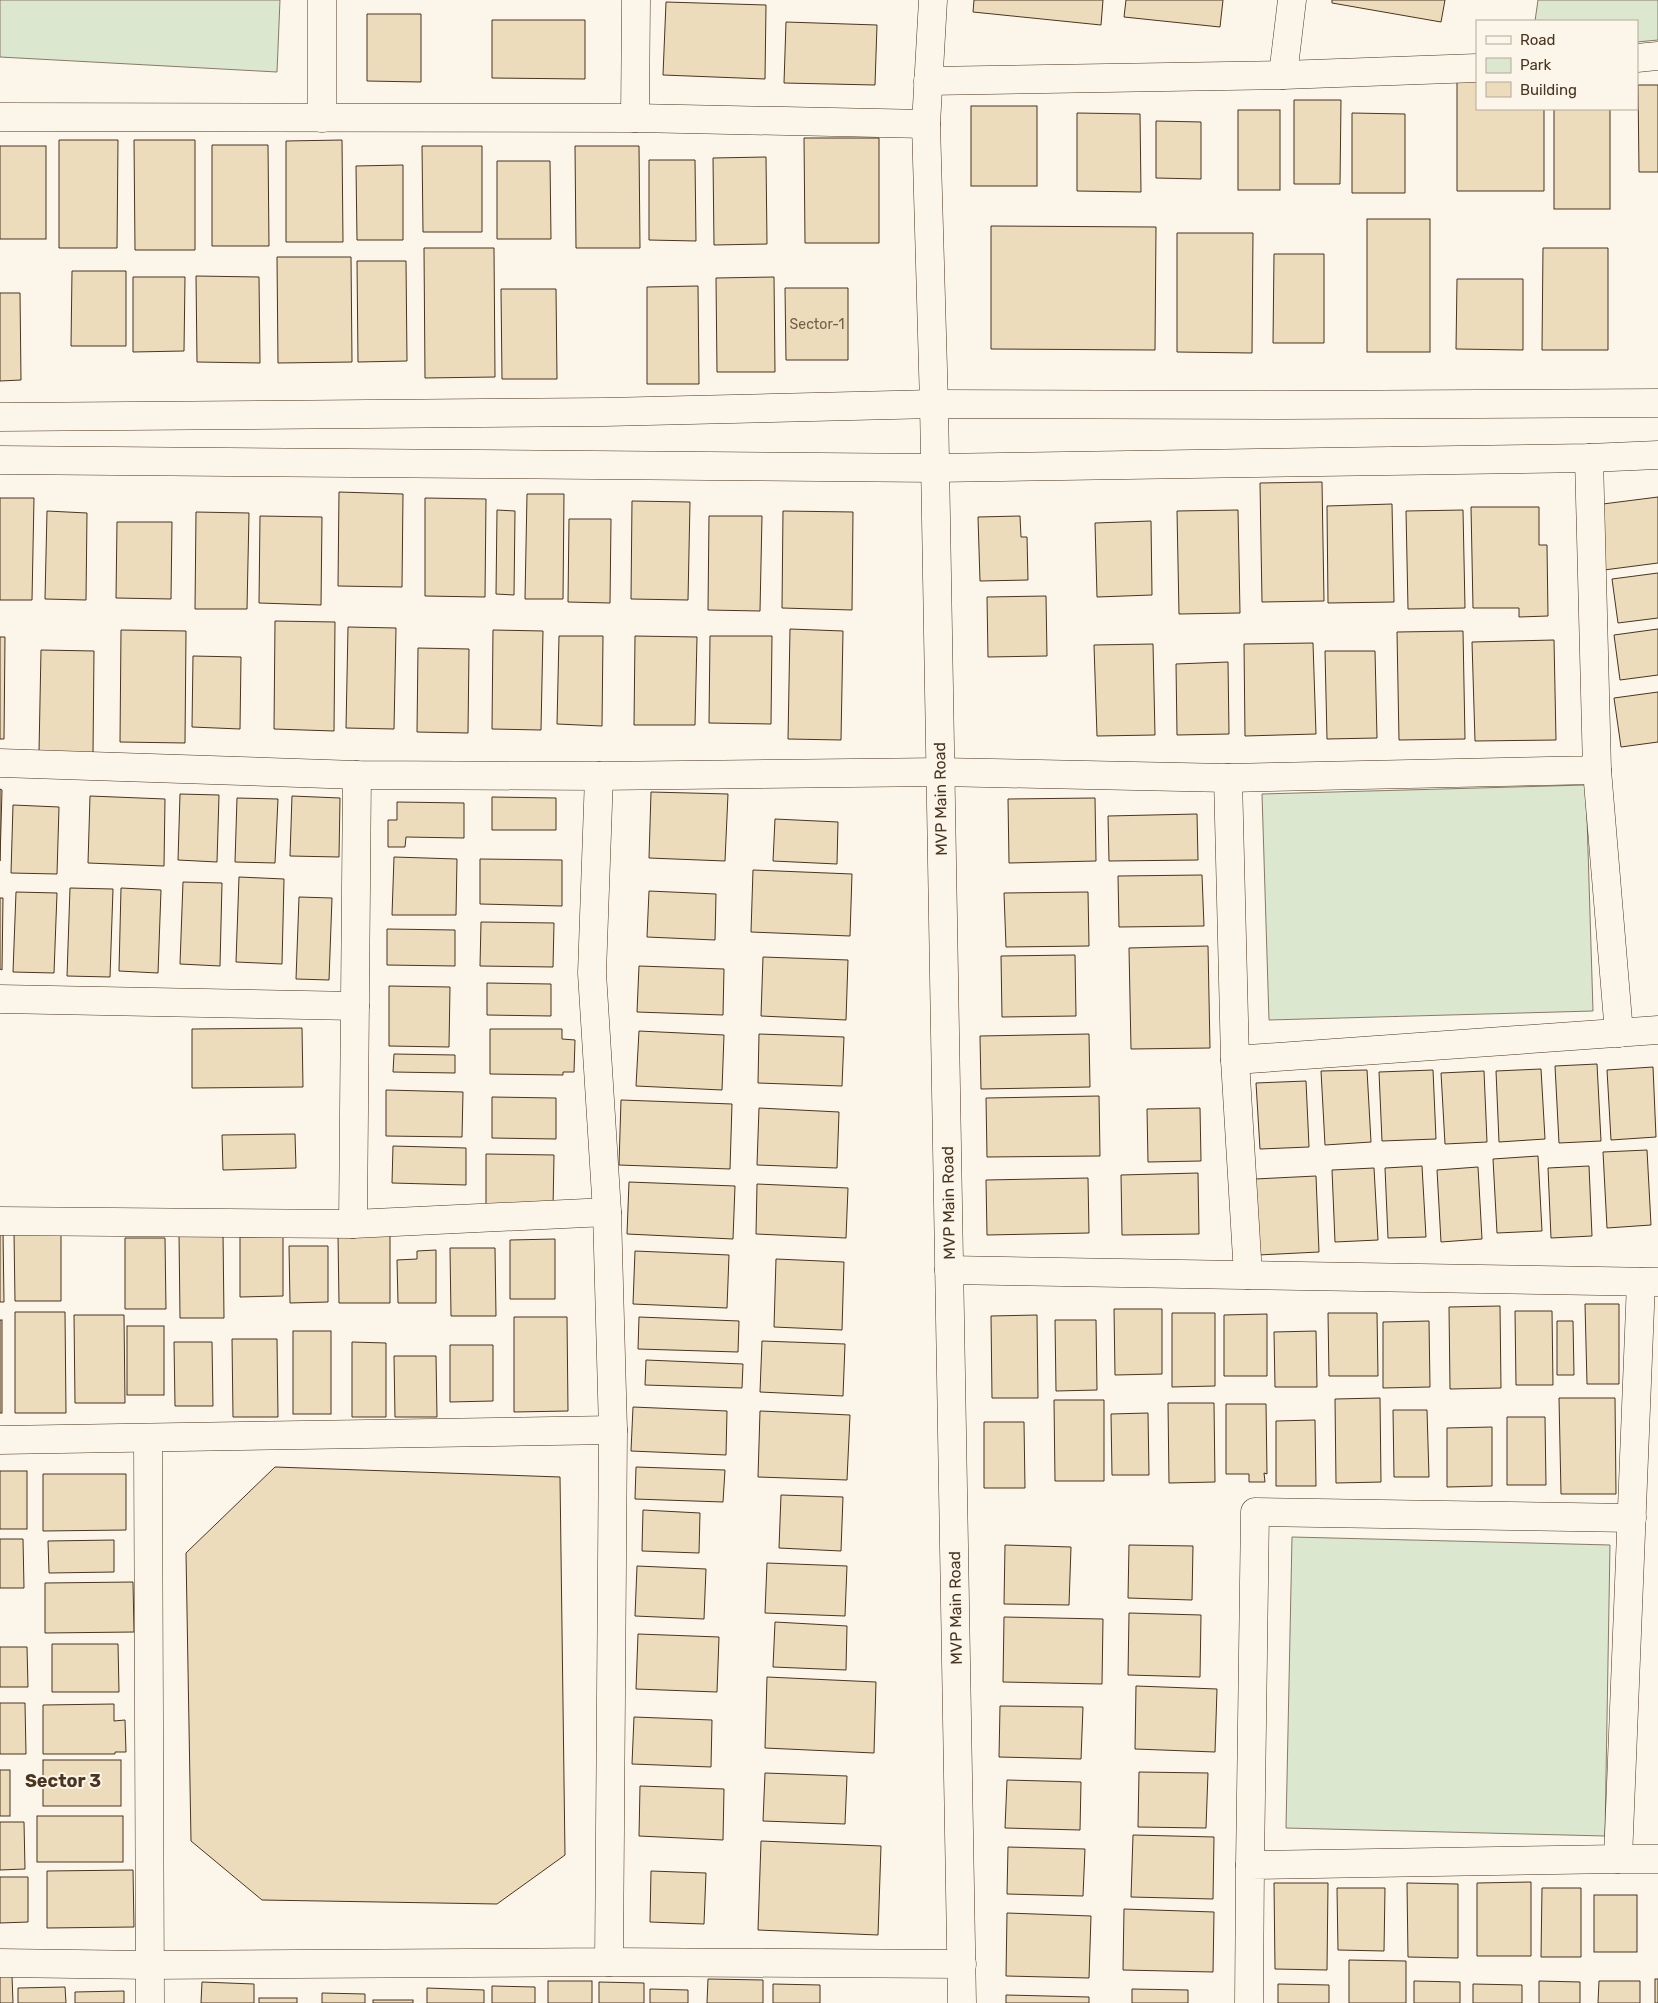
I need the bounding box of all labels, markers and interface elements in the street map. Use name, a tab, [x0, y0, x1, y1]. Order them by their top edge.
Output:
legend	[1476, 20, 1638, 110]
text: Road	[1520, 31, 1556, 49]
text: Park	[1520, 56, 1551, 74]
text: Building	[1520, 81, 1577, 99]
house number: Sector-1	[790, 316, 844, 333]
street label: MVP Main Road	[930, 742, 951, 856]
street label: MVP Main Road	[938, 1146, 959, 1260]
street label: MVP Main Road	[945, 1551, 966, 1665]
district label: Sector 3	[25, 1770, 101, 1792]

